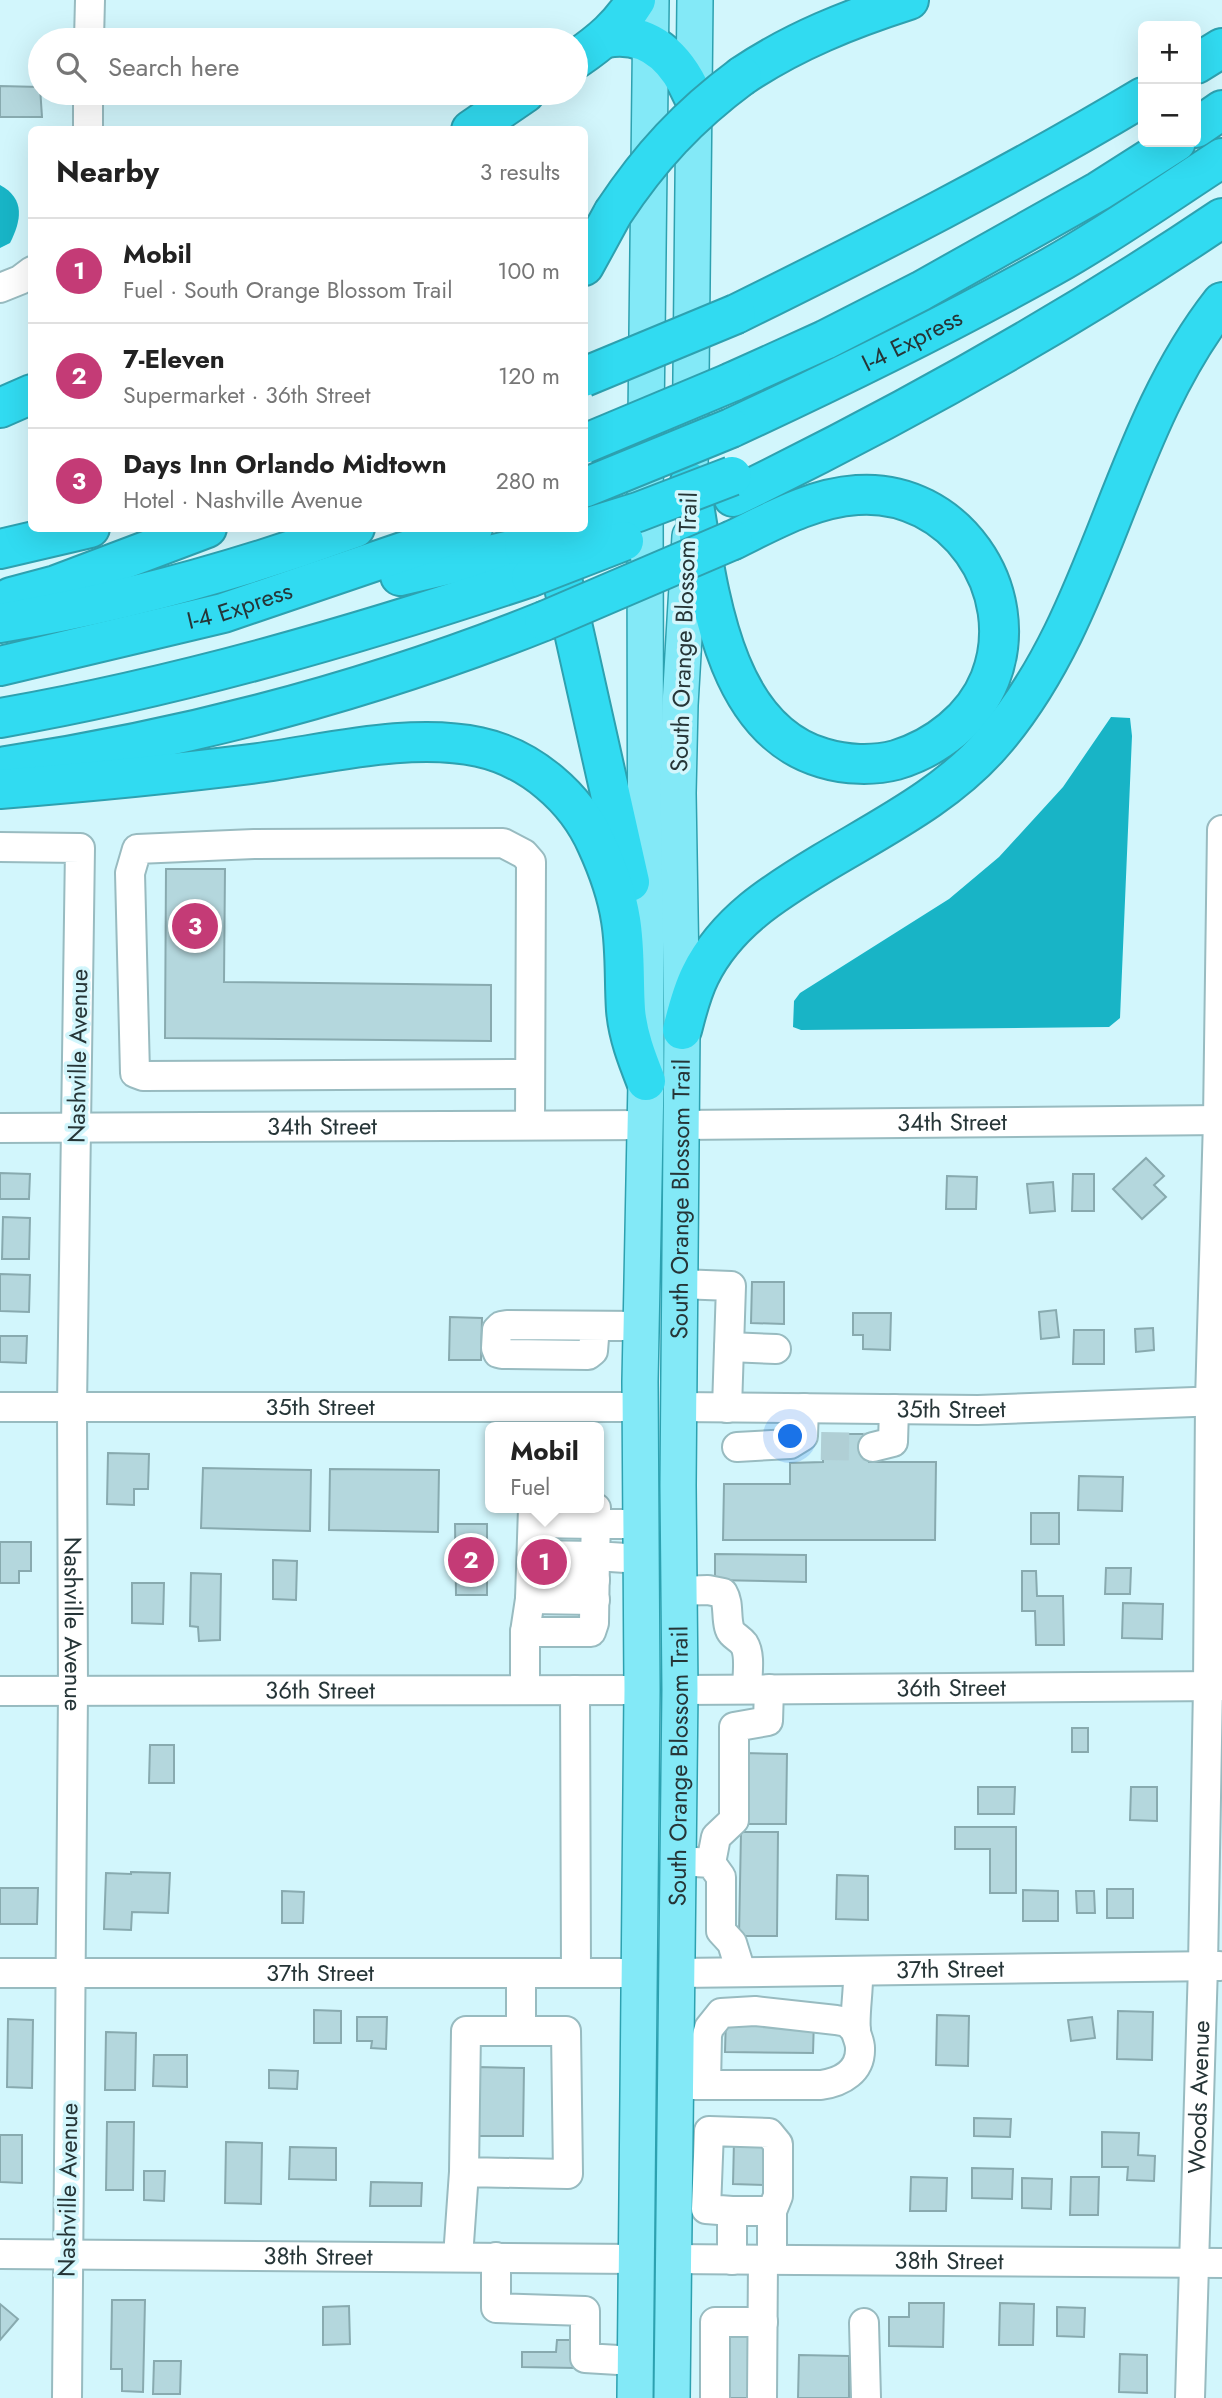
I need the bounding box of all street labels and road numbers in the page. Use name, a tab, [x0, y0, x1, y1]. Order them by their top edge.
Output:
street label: I-4 Express	[855, 300, 968, 380]
street label: South Orange Blossom Trail	[661, 491, 706, 773]
street label: I-4 Express	[183, 573, 297, 638]
street label: Nashville Avenue	[58, 968, 97, 1144]
street label: South Orange Blossom Trail	[661, 1059, 699, 1339]
street label: 34th Street	[897, 1104, 1007, 1140]
street label: 34th Street	[267, 1108, 377, 1144]
street label: 35th Street	[265, 1389, 375, 1424]
street label: 35th Street	[896, 1391, 1007, 1427]
street label: Nashville Avenue	[55, 1537, 91, 1711]
street label: South Orange Blossom Trail	[660, 1626, 697, 1906]
street label: 36th Street	[896, 1670, 1006, 1705]
street label: 36th Street	[265, 1672, 375, 1708]
street label: 37th Street	[896, 1951, 1005, 1987]
street label: 37th Street	[266, 1955, 374, 1990]
street label: Woods Avenue	[1179, 2020, 1218, 2174]
street label: Nashville Avenue	[48, 2102, 87, 2278]
street label: 38th Street	[263, 2238, 373, 2274]
street label: 38th Street	[894, 2243, 1004, 2278]

